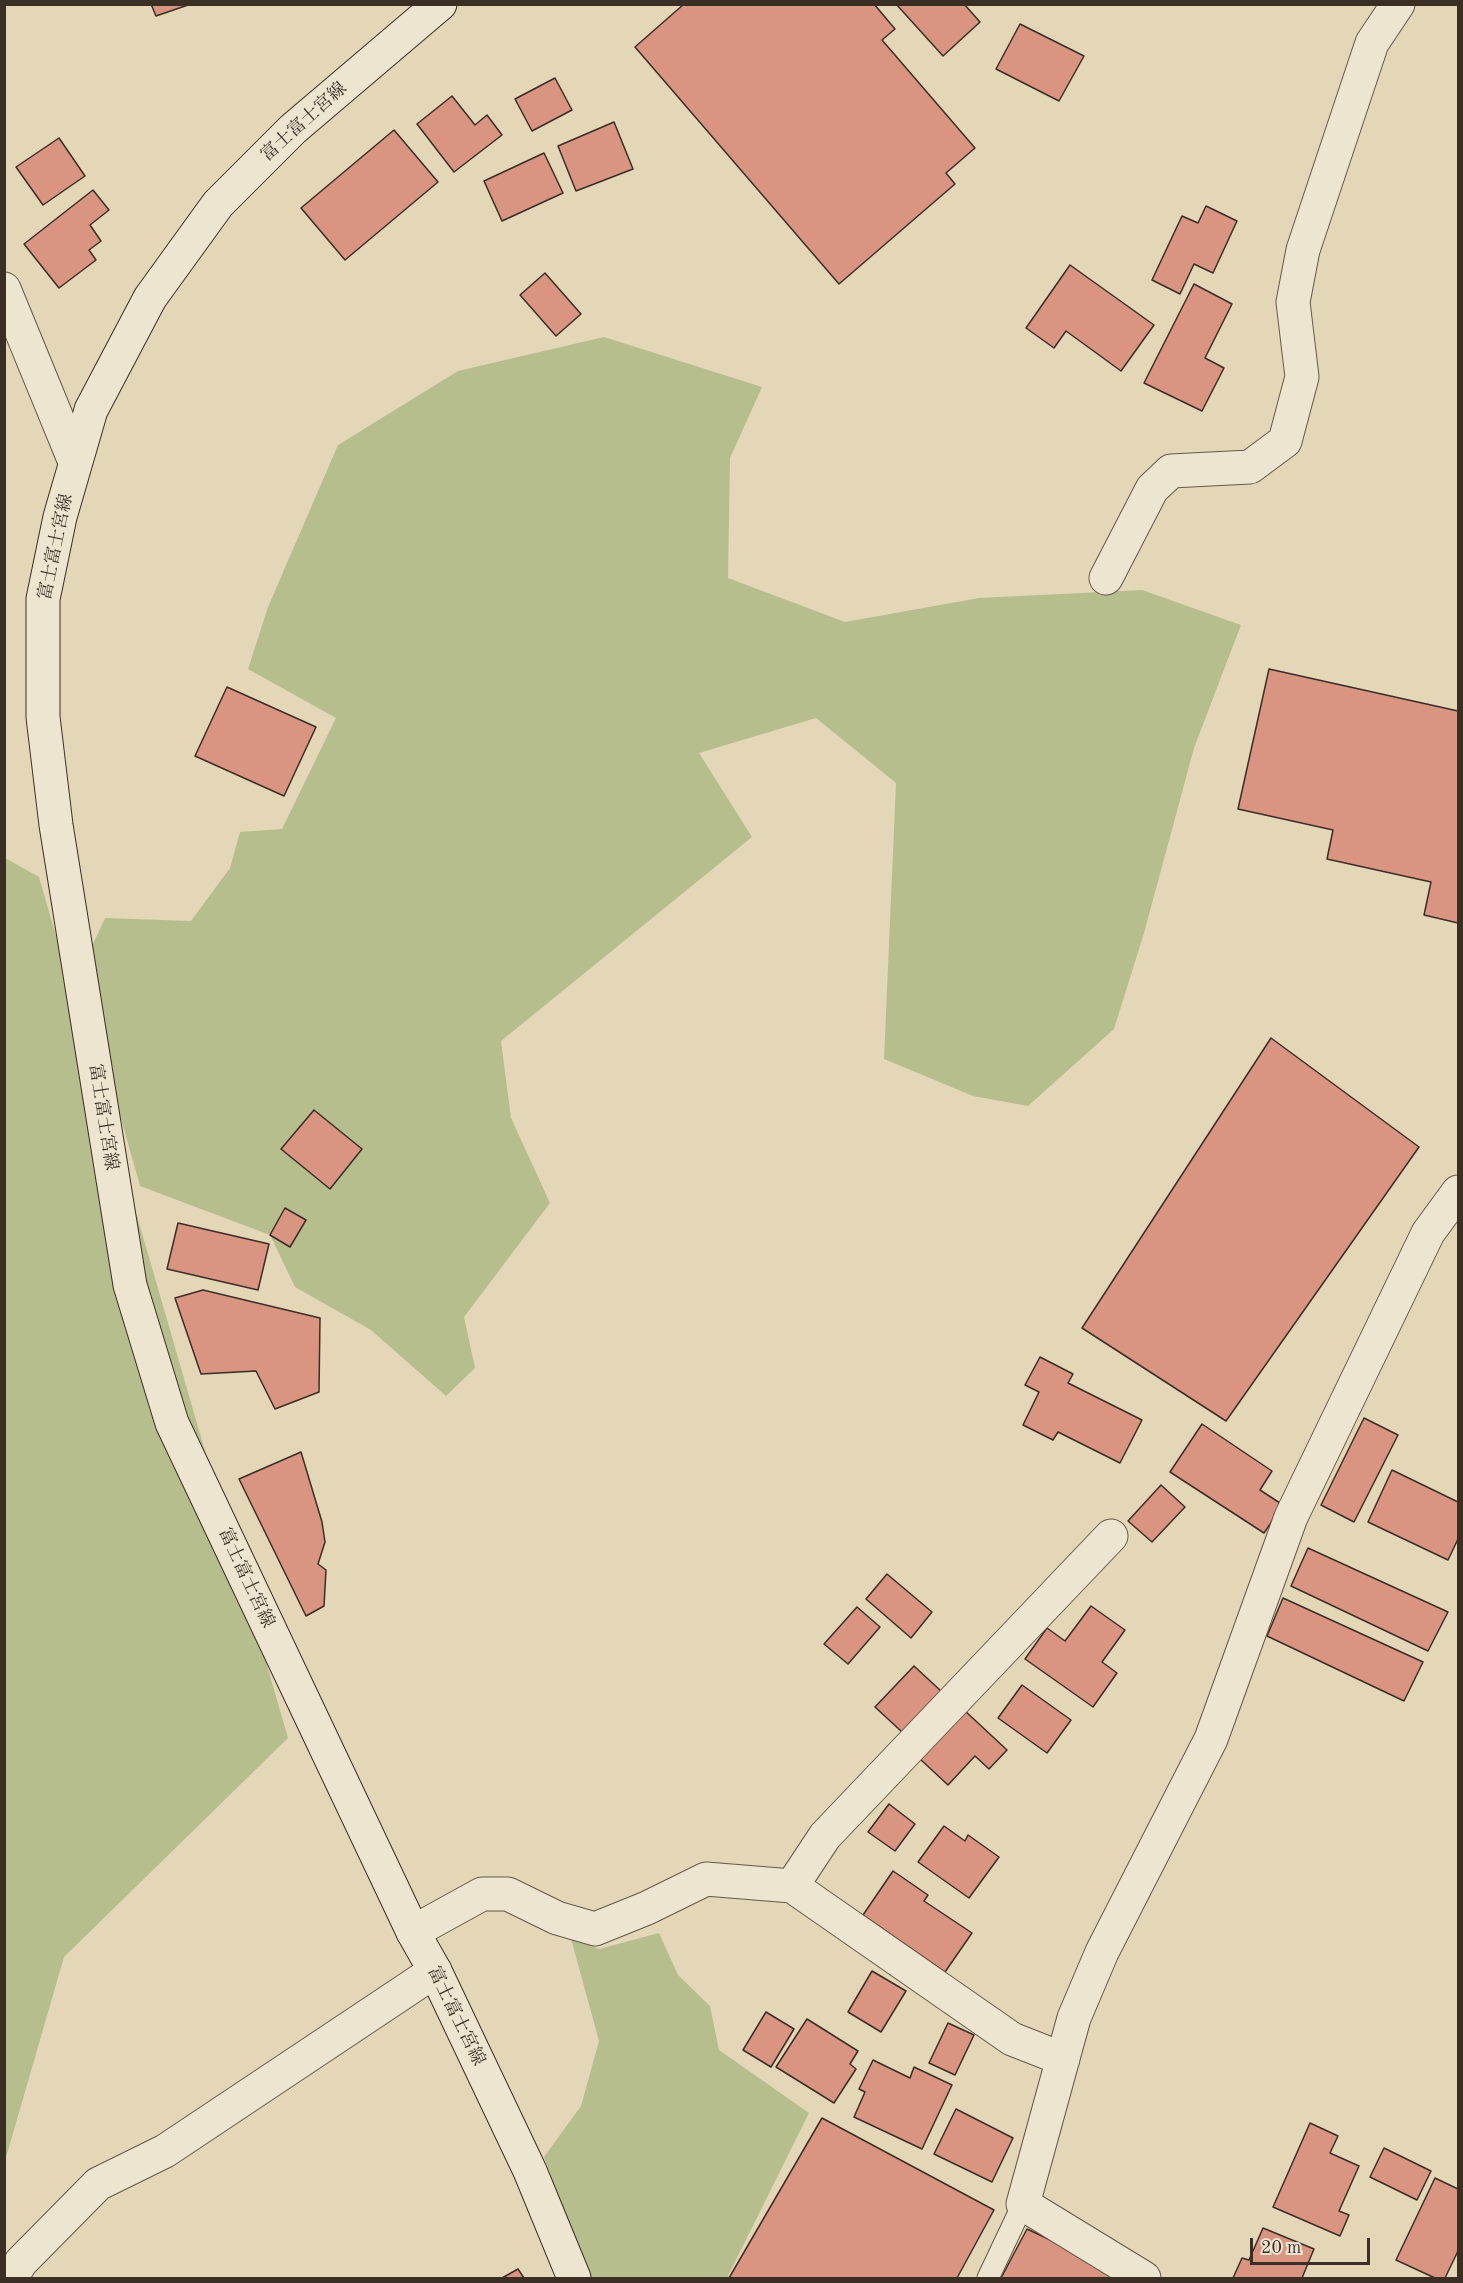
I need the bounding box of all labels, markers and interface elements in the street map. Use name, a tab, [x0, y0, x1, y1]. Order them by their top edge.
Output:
street label: 富士富士宮線	[257, 78, 351, 166]
street label: 富士富士宮線	[34, 492, 78, 602]
street label: 富士富士宮線	[84, 1062, 122, 1172]
street label: 富士富士宮線	[213, 1524, 279, 1632]
street label: 富士富士宮線	[423, 1963, 489, 2069]
scale bar	[1253, 2226, 1373, 2264]
text: 20 m	[1261, 2239, 1301, 2257]

